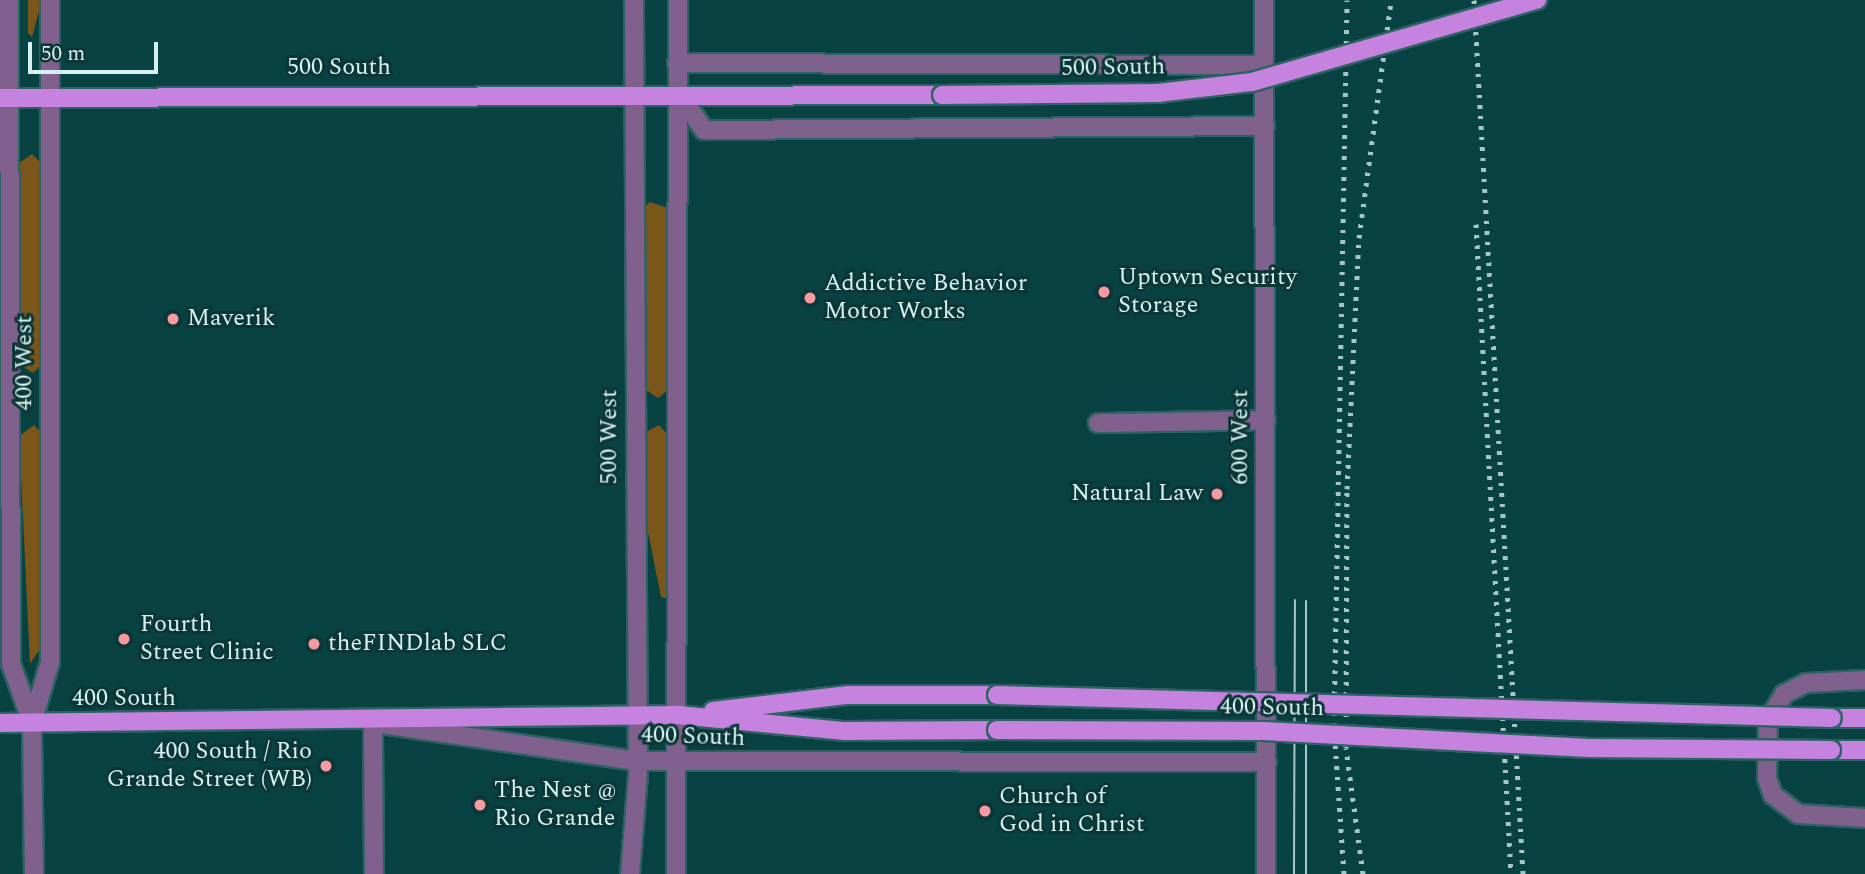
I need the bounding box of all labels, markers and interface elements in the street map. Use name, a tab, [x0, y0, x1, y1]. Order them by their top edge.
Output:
scale bar	[32, 28, 161, 72]
text: 50 m	[41, 38, 85, 70]
street label: 500 South	[1061, 53, 1165, 83]
street label: 500 South	[287, 54, 391, 82]
place label: Uptown Security Storage	[1118, 264, 1297, 320]
place label: Addictive Behavior Motor Works	[824, 270, 1027, 326]
marker: Uptown Security Storage	[1096, 284, 1112, 300]
marker: Addictive Behavior Motor Works	[802, 290, 818, 306]
place label: Maverik	[187, 305, 275, 333]
marker: Maverik	[165, 311, 181, 327]
street label: 400 West	[11, 315, 39, 411]
street label: 500 West	[596, 389, 624, 485]
street label: 600 West	[1227, 389, 1255, 485]
place label: Natural Law	[1071, 480, 1203, 508]
marker: Natural Law	[1209, 486, 1225, 502]
place label: Fourth Street Clinic	[140, 611, 274, 667]
marker: Fourth Street Clinic	[114, 629, 134, 649]
place label: theFINDlab SLC	[328, 630, 507, 658]
marker: theFINDlab SLC	[306, 636, 322, 652]
street label: 400 South	[72, 685, 176, 713]
street label: 400 South	[1220, 693, 1324, 723]
street label: 400 South	[640, 721, 746, 753]
place label: 400 South / Rio Grande Street (WB)	[107, 738, 312, 794]
marker: 400 South / Rio Grande Street (WB)	[318, 758, 334, 774]
place label: The Nest @ Rio Grande	[494, 777, 617, 833]
place label: Church of God in Christ	[999, 783, 1144, 839]
marker: The Nest @ Rio Grande	[472, 797, 488, 813]
marker: Church of God in Christ	[977, 803, 993, 819]

